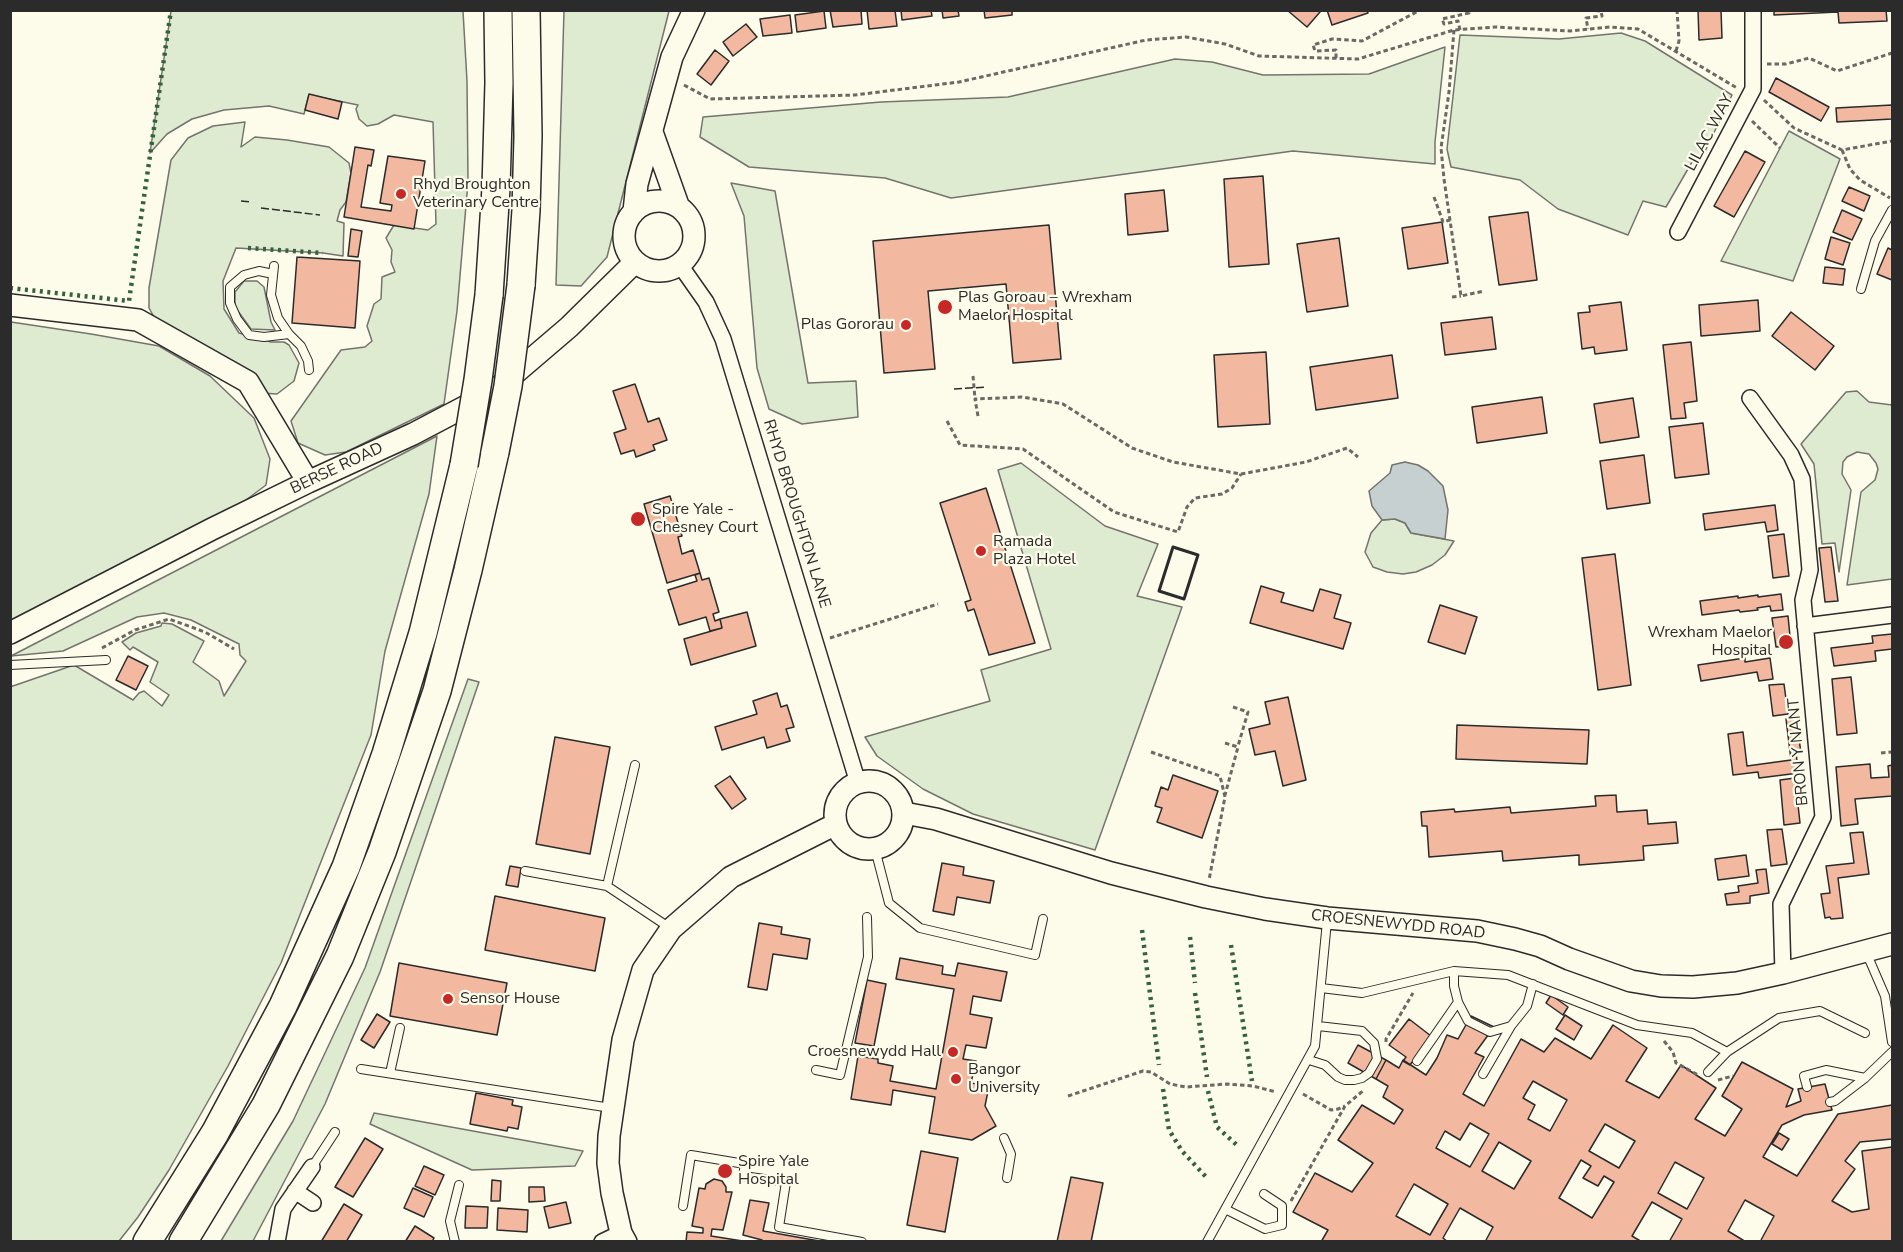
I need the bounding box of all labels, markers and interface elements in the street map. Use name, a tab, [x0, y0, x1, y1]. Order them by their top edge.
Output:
street label: LILAC WAY	[1682, 91, 1738, 175]
place label: Rhyd Broughton Veterinary Centre	[413, 175, 539, 213]
marker: Rhyd Broughton Veterinary Centre	[394, 187, 408, 201]
place label: Plas Goroau – Wrexham Maelor Hospital	[958, 288, 1132, 326]
marker: Plas Goroau – Wrexham Maelor Hospital	[936, 298, 954, 316]
place label: Plas Gororau	[801, 315, 894, 335]
marker: Plas Gororau	[899, 318, 913, 332]
street label: RHYD BROUGHTON LANE	[758, 417, 834, 611]
street label: BERSE ROAD	[287, 439, 387, 499]
place label: Spire Yale - Chesney Court	[652, 500, 758, 538]
marker: Spire Yale - Chesney Court	[629, 510, 647, 528]
place label: Ramada Plaza Hotel	[993, 532, 1076, 570]
marker: Ramada Plaza Hotel	[974, 544, 988, 558]
place label: Wrexham Maelor Hospital	[1647, 623, 1772, 661]
marker: Wrexham Maelor Hospital	[1777, 633, 1795, 651]
street label: BRON Y NANT	[1785, 697, 1813, 807]
street label: CROESNEWYDD ROAD	[1310, 906, 1486, 944]
place label: Sensor House	[460, 989, 560, 1009]
marker: Sensor House	[441, 992, 455, 1006]
place label: Croesnewydd Hall	[807, 1042, 941, 1062]
marker: Croesnewydd Hall	[946, 1045, 960, 1059]
place label: Bangor University	[968, 1060, 1040, 1098]
marker: Bangor University	[949, 1072, 963, 1086]
place label: Spire Yale Hospital	[738, 1152, 809, 1190]
marker: Spire Yale Hospital	[716, 1162, 734, 1180]

